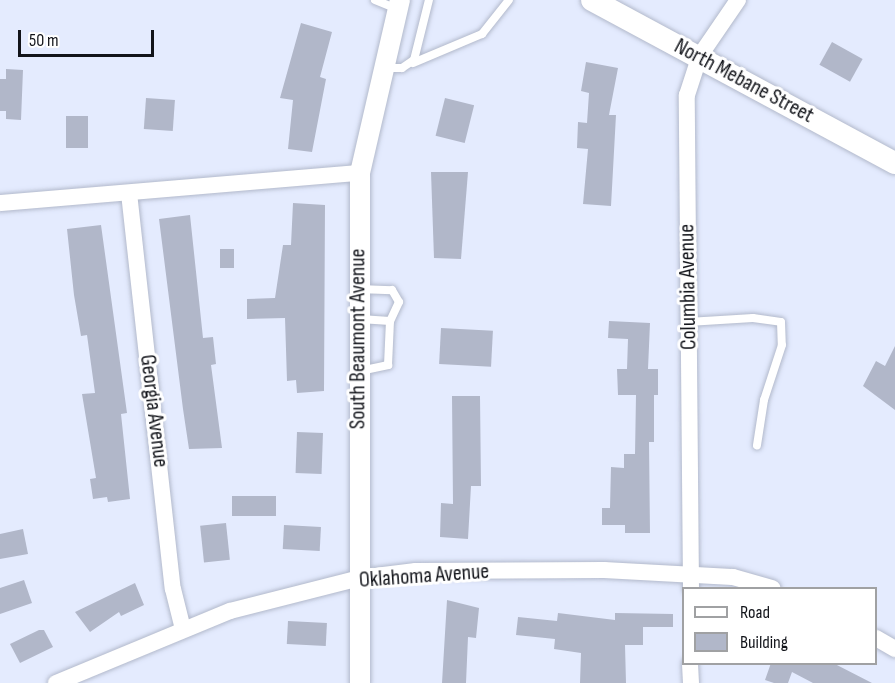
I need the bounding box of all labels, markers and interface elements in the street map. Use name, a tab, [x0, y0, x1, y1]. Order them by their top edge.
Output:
scale bar	[21, 18, 158, 56]
text: 50 m	[29, 30, 59, 51]
street label: North Mebane Street	[670, 33, 818, 129]
street label: Columbia Avenue	[674, 224, 702, 350]
street label: South Beaumont Avenue	[345, 249, 371, 429]
street label: Georgia Avenue	[134, 353, 174, 469]
street label: Oklahoma Avenue	[358, 558, 490, 594]
legend	[682, 587, 877, 665]
text: Road	[740, 602, 770, 623]
text: Building	[740, 632, 788, 653]

